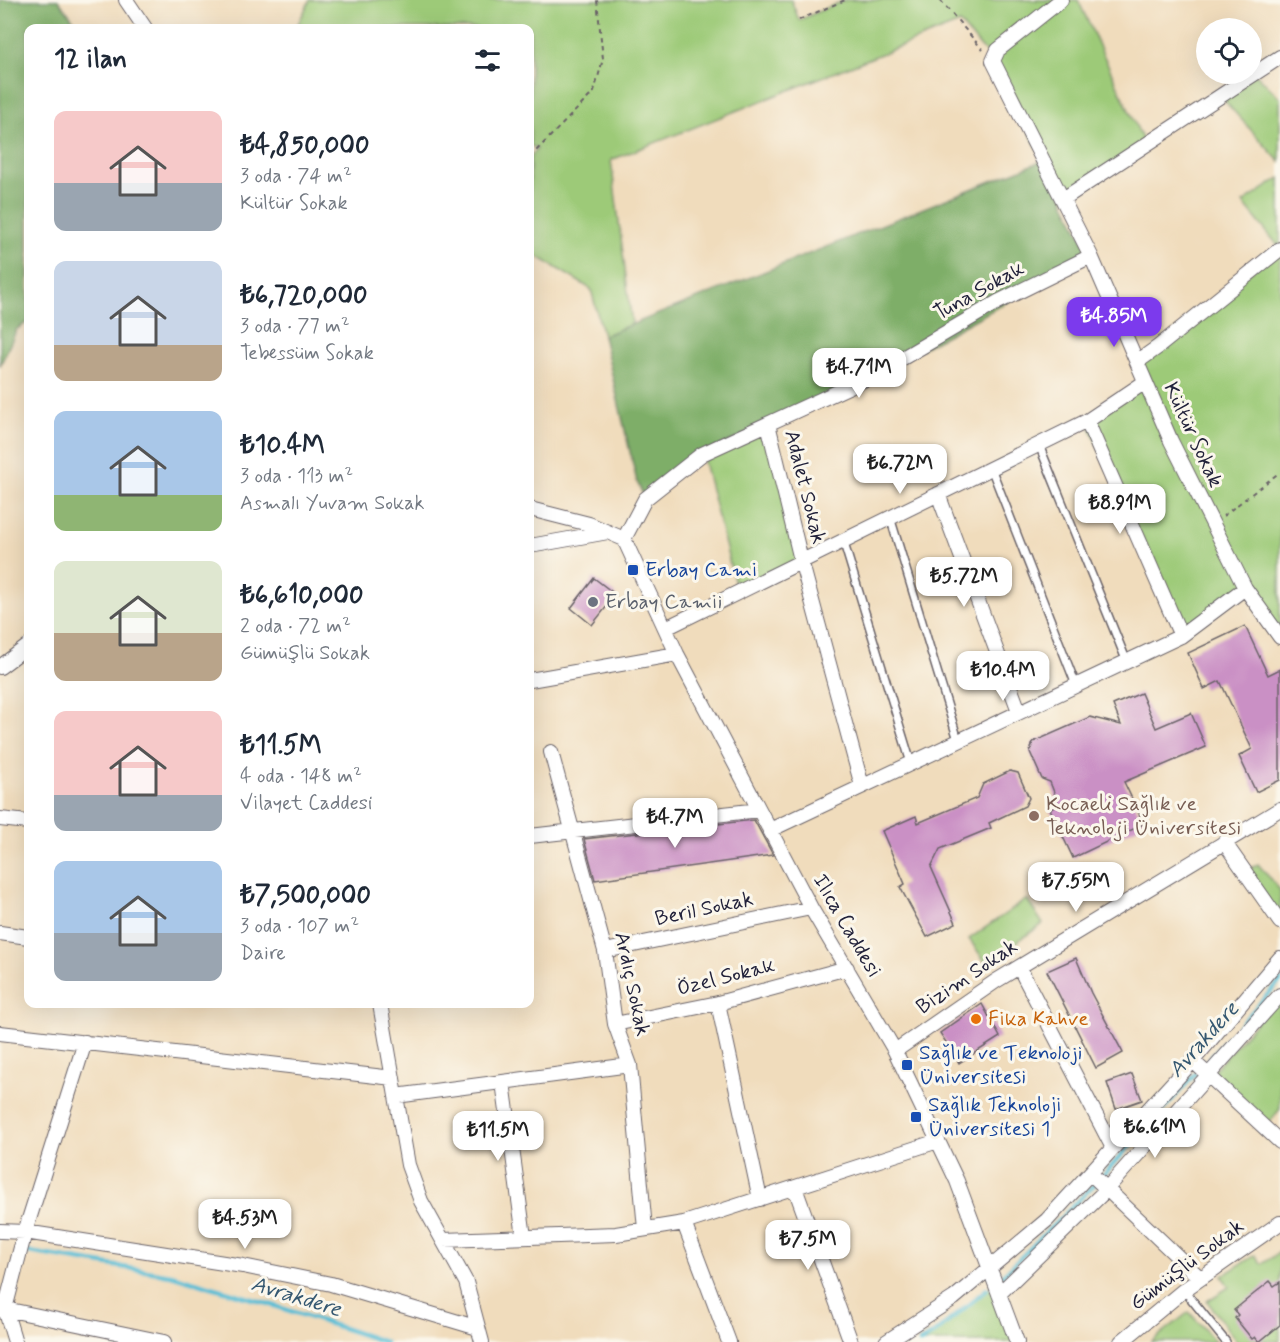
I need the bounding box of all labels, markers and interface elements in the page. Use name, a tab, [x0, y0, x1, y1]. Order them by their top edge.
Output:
map controls	[1196, 18, 1262, 84]
button: locate	[1196, 18, 1262, 84]
text: 12 ilan	[54, 43, 127, 77]
icon: filters	[471, 44, 504, 77]
text: ₺4,850,000	[240, 129, 370, 163]
icon: home	[102, 135, 174, 207]
text: 3 oda · 74 m²	[240, 163, 352, 190]
text: Kültür Sokak	[240, 190, 348, 217]
street label: Tuna Sokak	[929, 255, 1029, 327]
text: ₺6,720,000	[240, 279, 368, 313]
icon: home	[102, 285, 174, 357]
pin: ₺4.85M	[1065, 297, 1163, 348]
text: ₺4.85M	[1081, 303, 1147, 330]
text: 3 oda · 77 m²	[240, 313, 350, 340]
text: Tebessüm Sokak	[240, 340, 374, 367]
pin: ₺4.71M	[810, 348, 908, 399]
text: ₺4.71M	[826, 354, 892, 381]
street label: Kültür Sokak	[1156, 378, 1230, 492]
street label: Adalet Sokak	[777, 427, 833, 547]
text: ₺10.4M	[240, 429, 325, 463]
icon: home	[102, 435, 174, 507]
pin: ₺6.72M	[851, 444, 949, 495]
text: ₺6.72M	[867, 450, 933, 477]
text: 3 oda · 113 m²	[240, 463, 353, 490]
pin: ₺8.91M	[1071, 484, 1169, 535]
text: Asmalı Yuvam Sokak	[240, 490, 424, 517]
text: ₺8.91M	[1089, 490, 1151, 517]
place label: Erbay Cami	[645, 556, 758, 584]
pin: ₺5.72M	[915, 557, 1013, 608]
marker: Erbay Cami	[626, 563, 640, 577]
text: ₺5.72M	[930, 563, 998, 590]
text: ₺6,610,000	[240, 579, 363, 613]
icon: home	[102, 585, 174, 657]
place label: Erbay Camii	[605, 588, 722, 616]
marker: Erbay Camii	[586, 595, 600, 609]
text: 2 oda · 72 m²	[240, 613, 351, 640]
text: Gümüşlü Sokak	[240, 640, 370, 667]
pin: ₺10.4M	[954, 651, 1052, 702]
text: ₺10.4M	[970, 657, 1036, 684]
text: ₺11.5M	[240, 729, 321, 763]
icon: home	[102, 735, 174, 807]
text: 4 oda · 148 m²	[240, 763, 362, 790]
text: Vilayet Caddesi	[240, 790, 372, 817]
place label: Kocaeli Sağlık ve Teknoloji Üniversitesi	[1046, 790, 1241, 842]
pin: ₺4.7M	[633, 798, 717, 849]
text: ₺4.7M	[647, 804, 703, 831]
marker: Kocaeli Sağlık ve Teknoloji Üniversitesi	[1027, 809, 1041, 823]
pin: ₺7.55M	[1027, 862, 1125, 913]
text: ₺7.55M	[1042, 868, 1110, 895]
street label: Ilıca Caddesi	[806, 869, 888, 983]
text: ₺7,500,000	[240, 879, 371, 913]
icon: home	[102, 885, 174, 957]
street label: Beril Sokak	[652, 885, 756, 933]
text: 3 oda · 107 m²	[240, 913, 359, 940]
street label: Ardıç Sokak	[607, 929, 657, 1039]
street label: Bizim Sokak	[911, 933, 1023, 1021]
text: Daire	[240, 940, 286, 967]
street label: Özel Sokak	[674, 951, 778, 1003]
water label: Avrakdere	[1163, 995, 1246, 1084]
place label: Fika Kahve	[988, 1005, 1089, 1033]
marker: Fika Kahve	[969, 1012, 983, 1026]
place label: Sağlık ve Teknoloji Üniversitesi	[919, 1039, 1082, 1091]
marker: Sağlık ve Teknoloji Üniversitesi	[900, 1058, 914, 1072]
place label: Sağlık Teknoloji Üniversitesi 1	[928, 1091, 1062, 1143]
pin: ₺6.61M	[1106, 1108, 1204, 1159]
marker: Sağlık Teknoloji Üniversitesi 1	[909, 1110, 923, 1124]
pin: ₺11.5M	[449, 1111, 547, 1162]
text: ₺6.61M	[1124, 1114, 1186, 1141]
text: ₺11.5M	[467, 1117, 529, 1144]
pin: ₺4.53M	[196, 1199, 294, 1250]
text: ₺4.53M	[212, 1205, 278, 1232]
street label: Gümüşlü Sokak	[1124, 1213, 1250, 1317]
pin: ₺7.5M	[766, 1220, 850, 1271]
text: ₺7.5M	[779, 1226, 837, 1253]
water label: Avrakdere	[248, 1270, 346, 1324]

